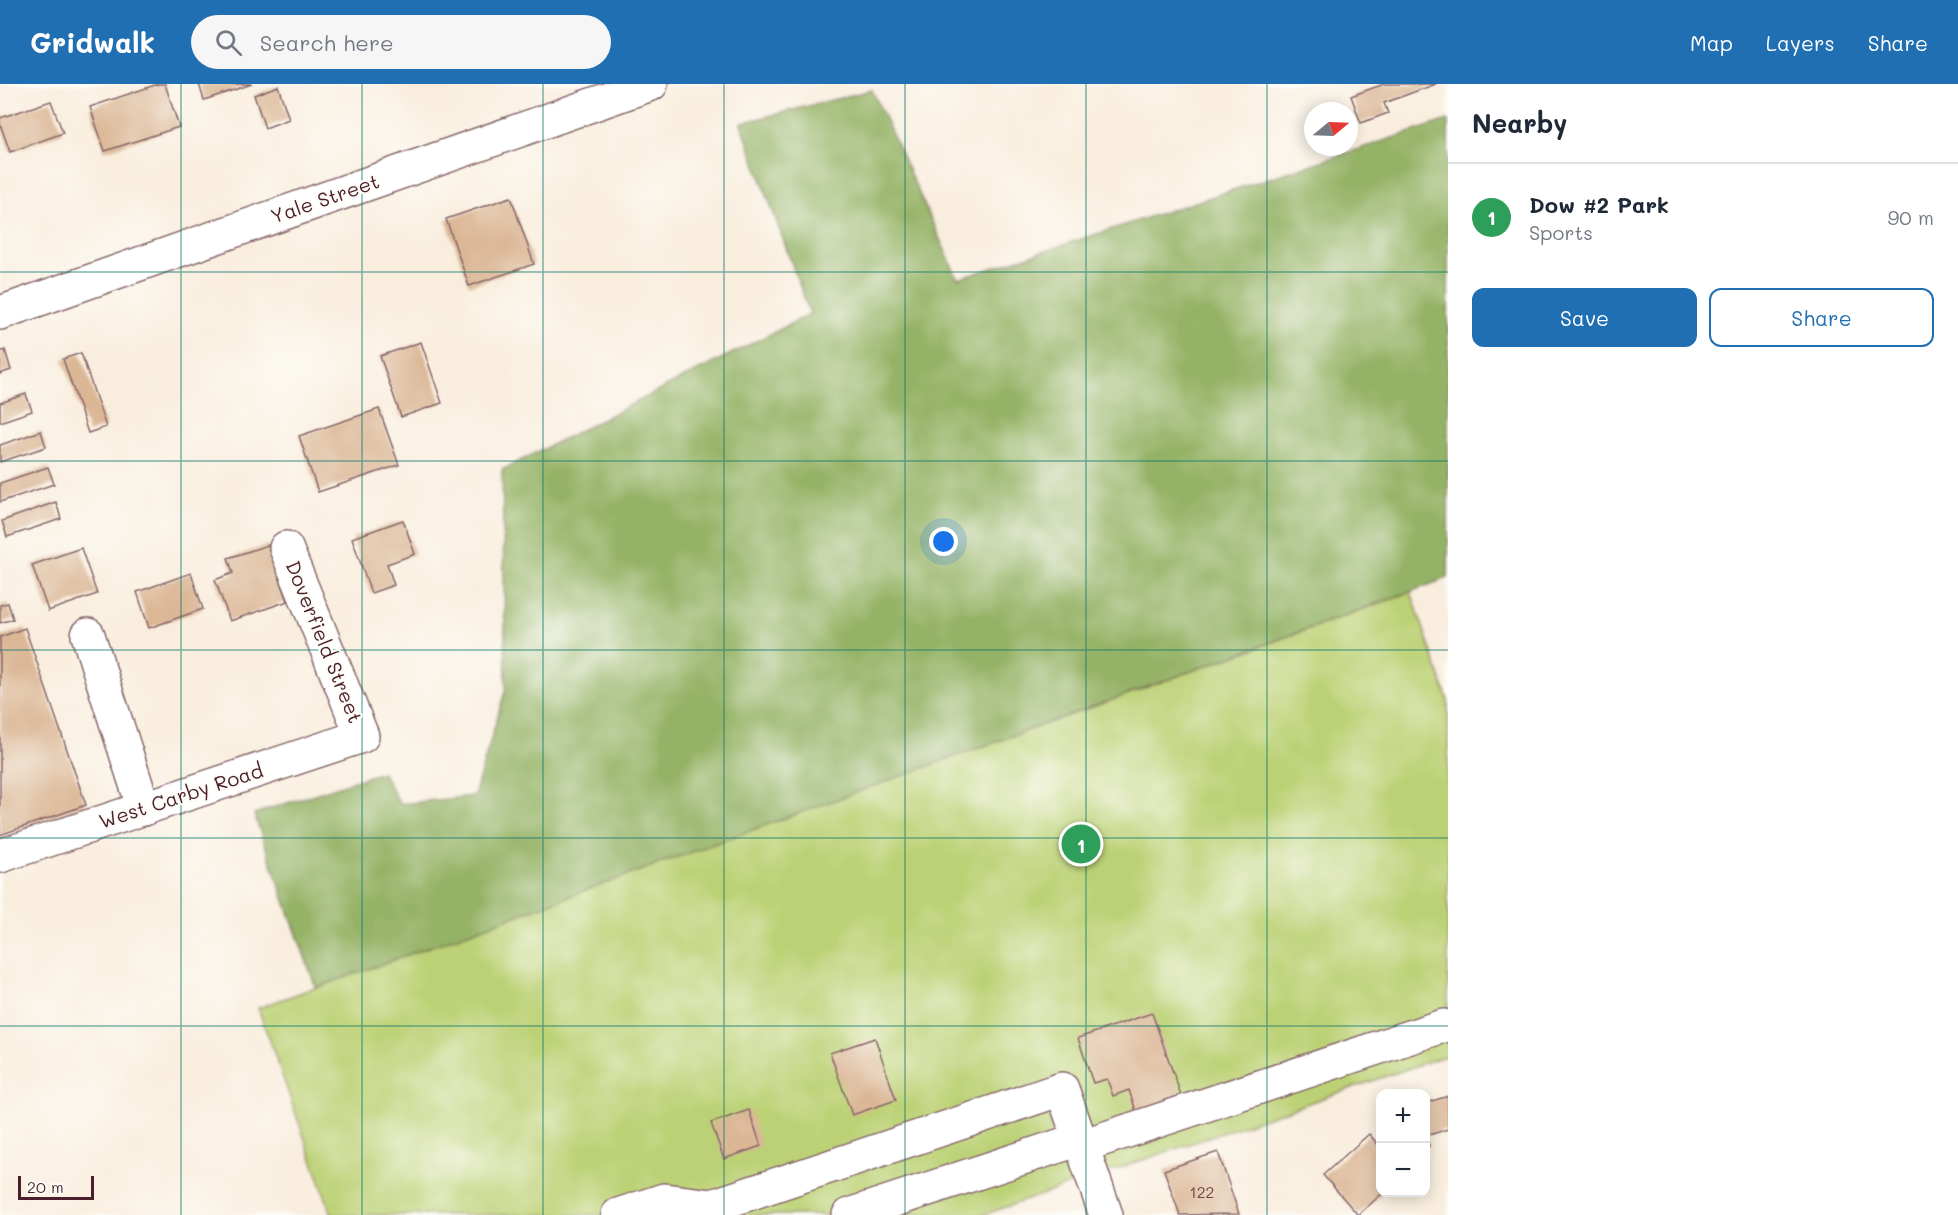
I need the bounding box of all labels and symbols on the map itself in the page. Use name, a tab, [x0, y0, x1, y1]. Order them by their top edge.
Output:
north arrow	[1304, 102, 1358, 156]
street label: Yale Street	[267, 167, 382, 229]
your location	[929, 527, 958, 556]
street label: Doverfield Street	[281, 557, 369, 727]
street label: West Carby Road	[95, 756, 266, 834]
pin: 1	[1062, 822, 1100, 867]
scale bar	[18, 1173, 94, 1200]
house number: 122	[1190, 1181, 1214, 1202]

